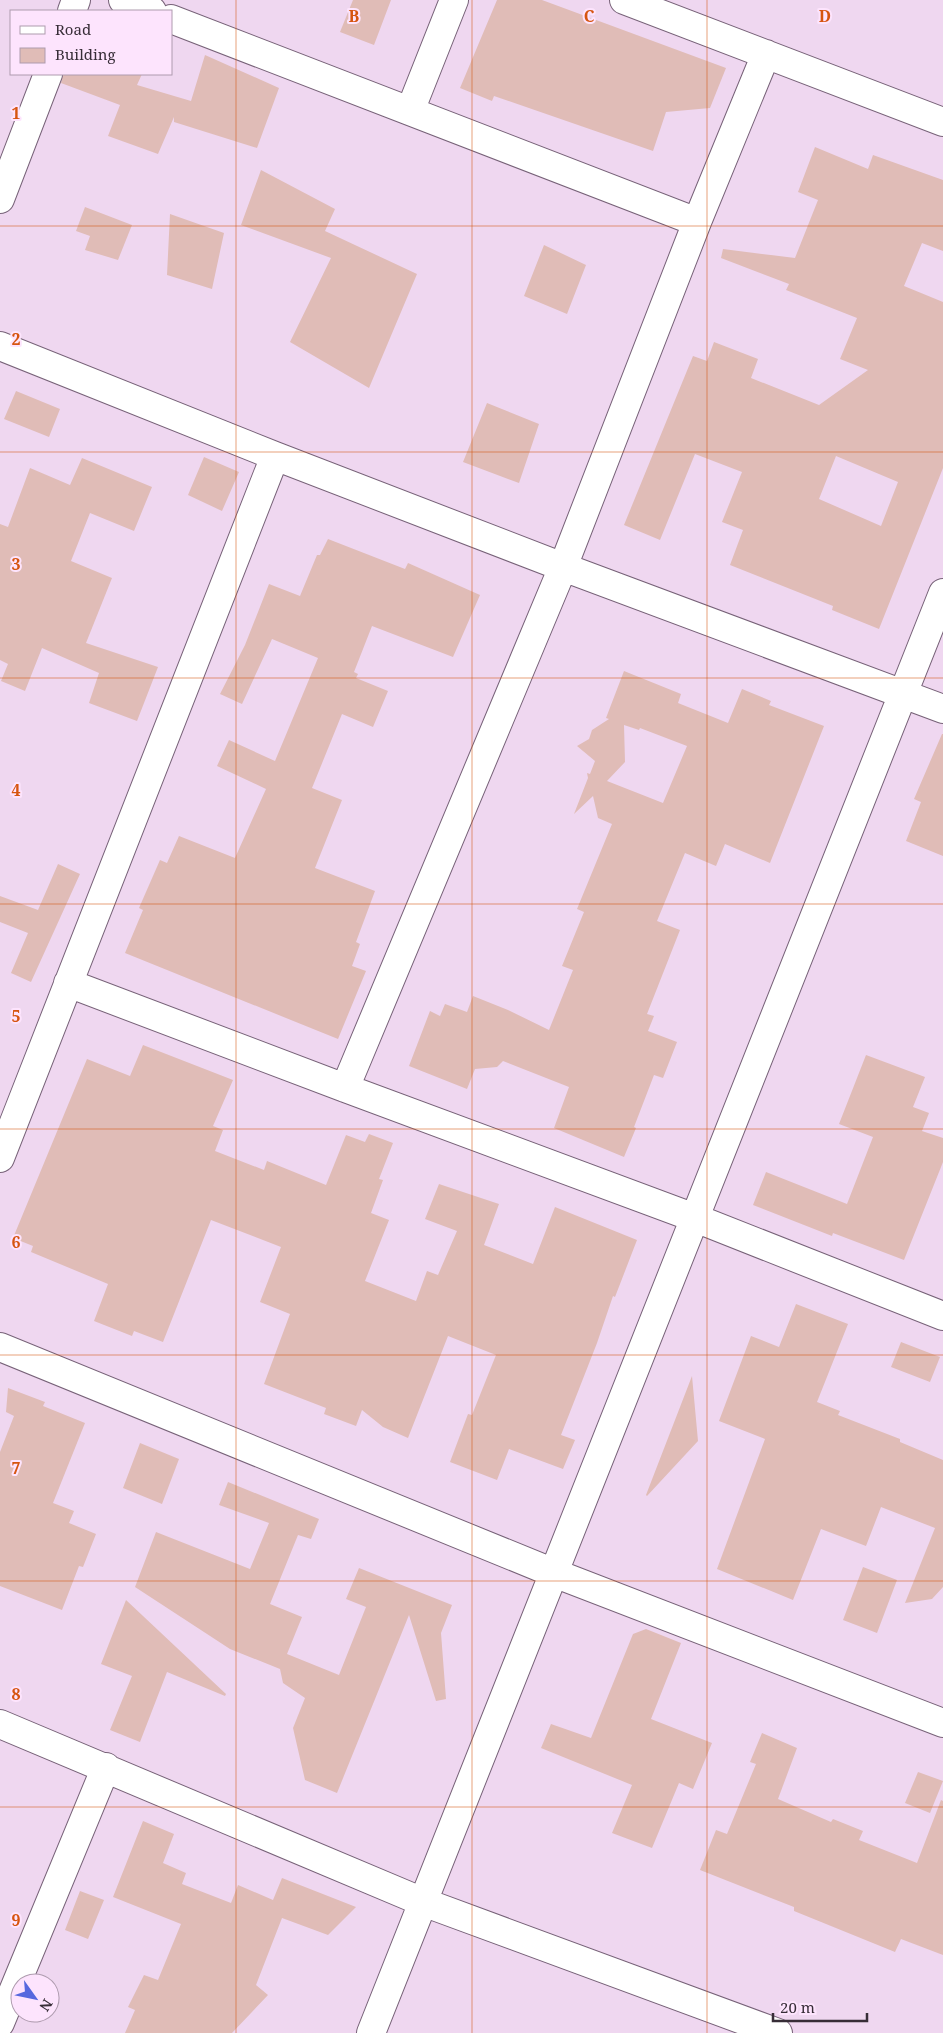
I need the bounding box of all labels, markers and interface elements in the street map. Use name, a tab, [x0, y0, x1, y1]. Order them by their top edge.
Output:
text: B	[349, 5, 360, 27]
text: C	[584, 5, 595, 27]
text: D	[819, 5, 831, 27]
legend	[10, 10, 172, 75]
text: Road	[55, 19, 91, 39]
text: Building	[55, 44, 116, 64]
text: 1	[11, 102, 21, 124]
text: 2	[11, 328, 21, 350]
text: 3	[11, 553, 21, 575]
text: 4	[11, 779, 21, 801]
text: 5	[11, 1005, 21, 1027]
text: 6	[11, 1231, 21, 1253]
text: 7	[11, 1457, 21, 1479]
text: 8	[11, 1683, 21, 1705]
text: 9	[11, 1909, 21, 1931]
north arrow	[10, 1973, 60, 2023]
scale bar	[773, 1990, 867, 2022]
text: N	[35, 1996, 57, 2015]
text: 20 m	[780, 1997, 815, 2017]

